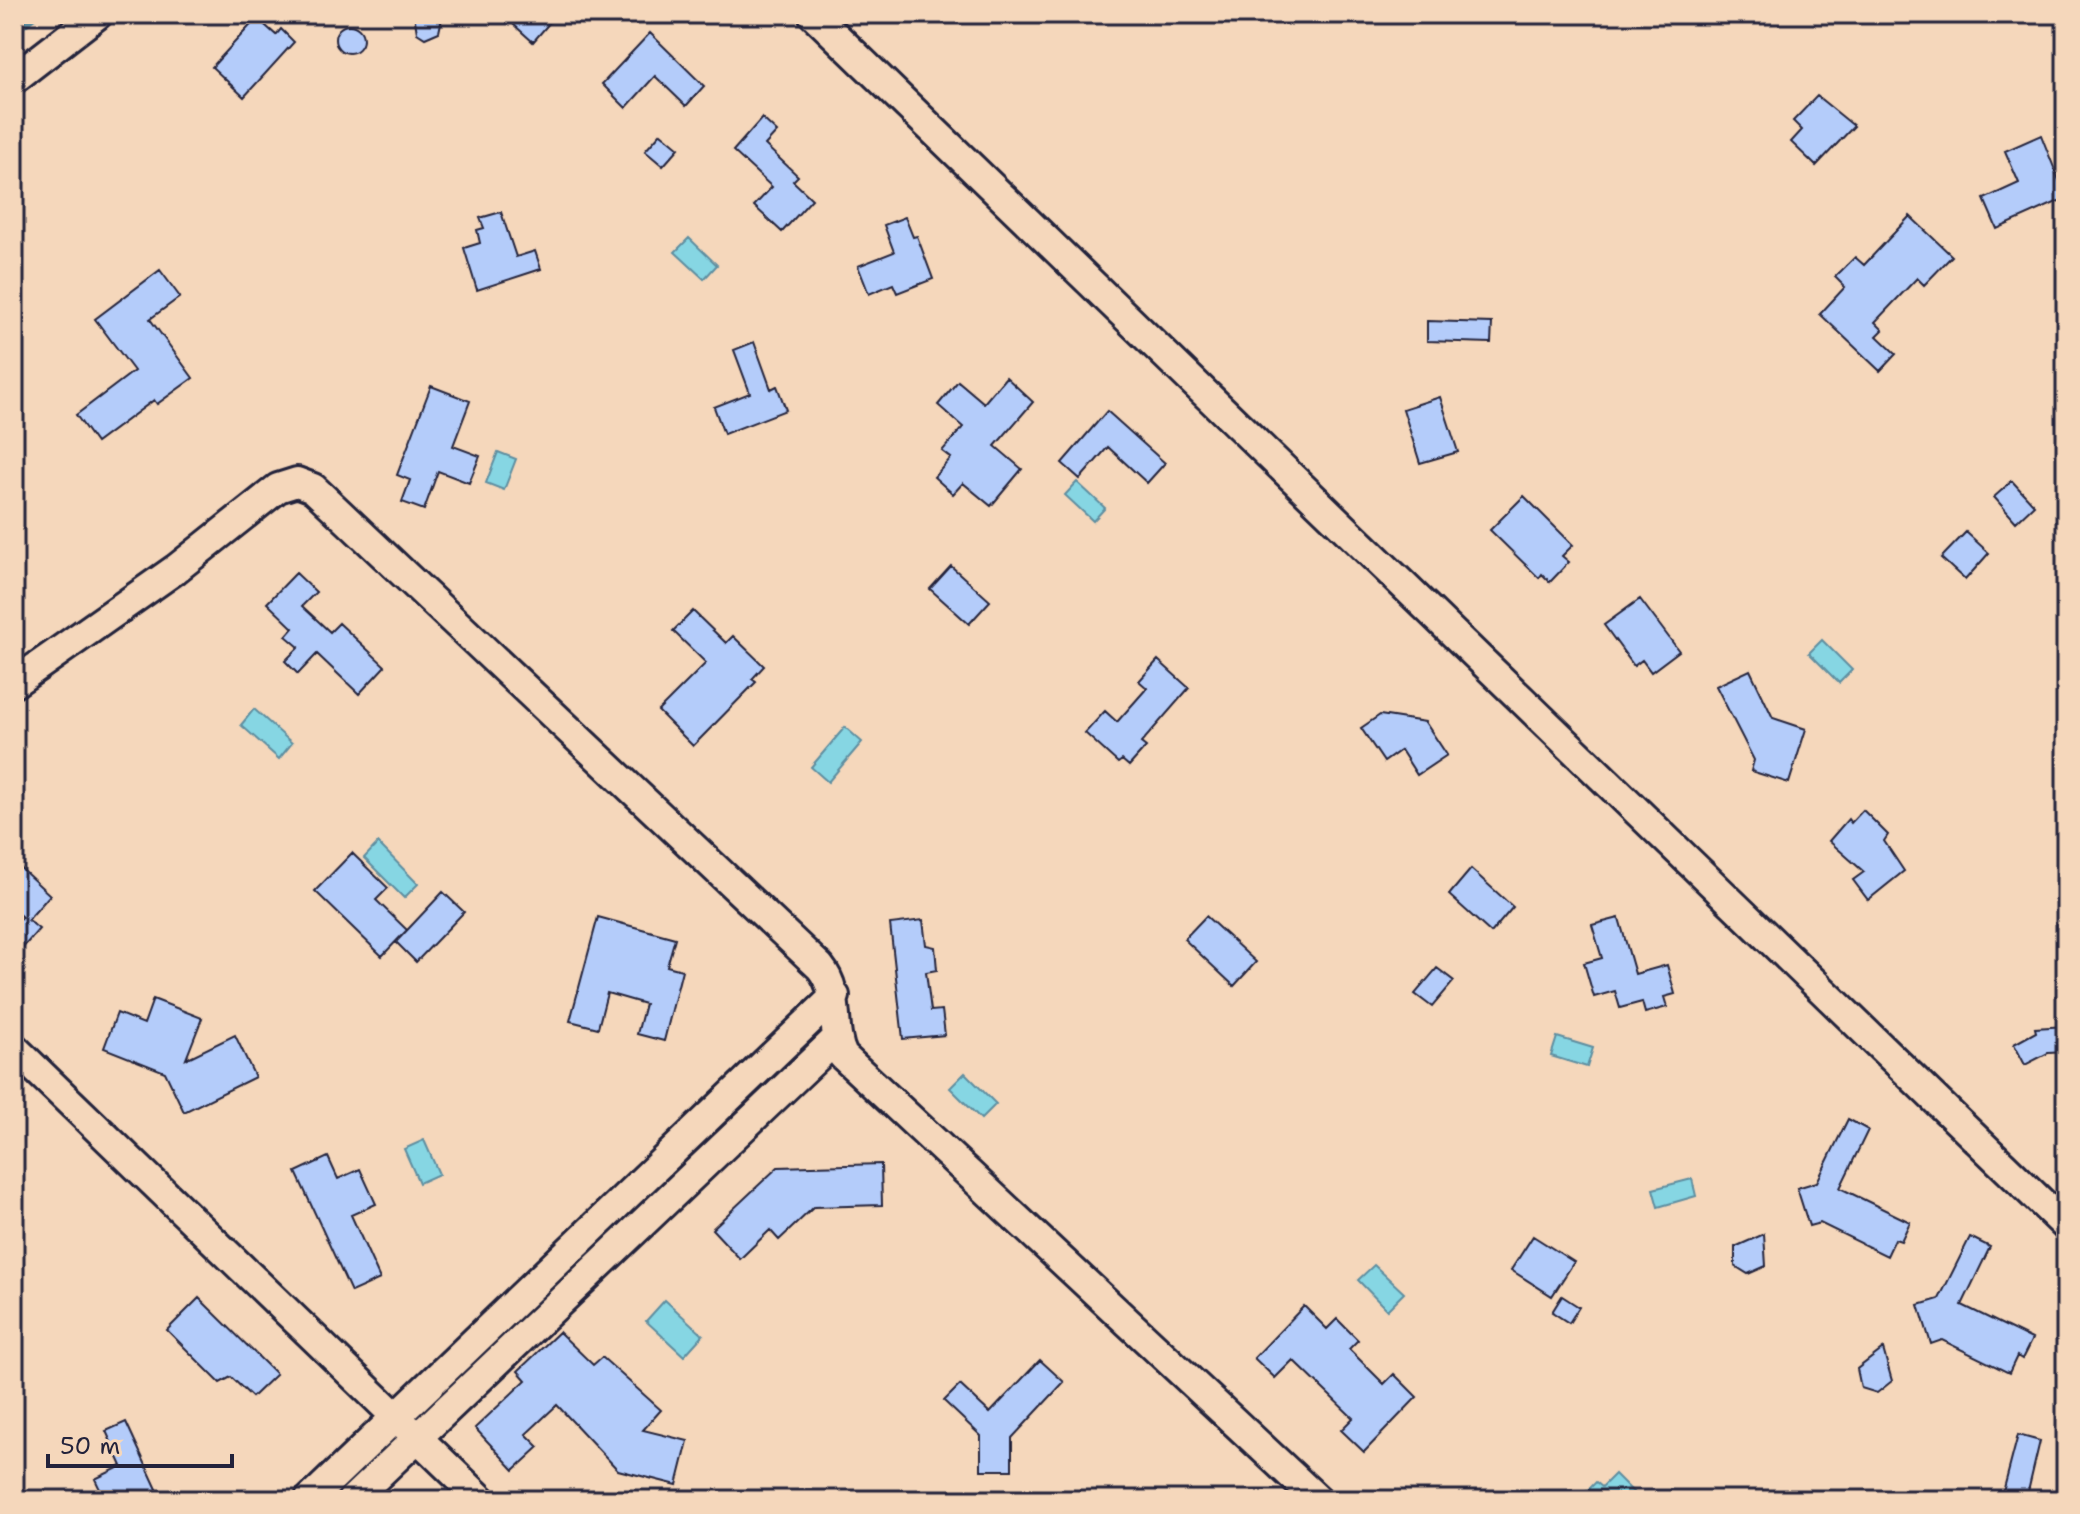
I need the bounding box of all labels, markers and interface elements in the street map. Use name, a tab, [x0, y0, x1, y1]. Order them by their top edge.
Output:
scale bar	[48, 1418, 232, 1468]
text: 50 m	[60, 1430, 120, 1462]

